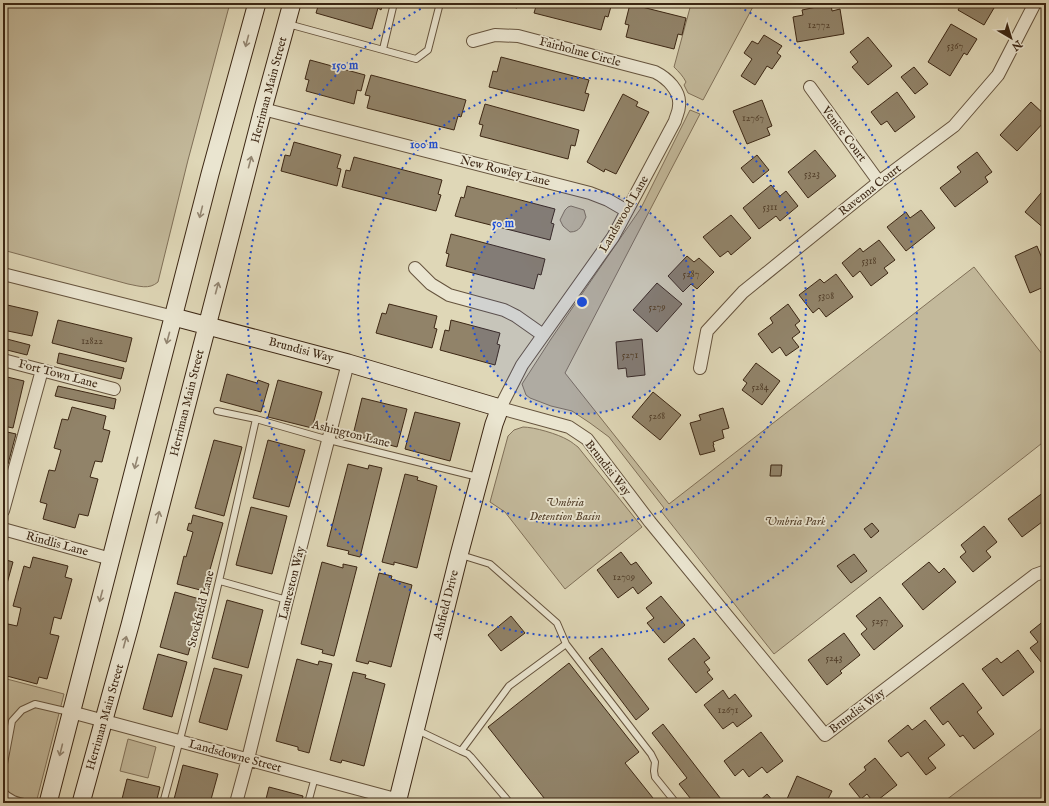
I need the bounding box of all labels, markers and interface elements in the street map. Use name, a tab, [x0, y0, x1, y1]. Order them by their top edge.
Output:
north arrow	[991, 18, 1031, 58]
house number: 12772	[808, 19, 830, 32]
one-way arrow	[243, 34, 250, 47]
street label: Fairholme Circle	[538, 34, 623, 70]
street label: Herriman Main Street	[248, 35, 290, 145]
text: N	[1008, 36, 1025, 54]
house number: 5367	[947, 40, 963, 53]
text: 150 m	[332, 58, 359, 73]
street label: Venice Court	[818, 103, 870, 165]
house number: 12767	[742, 112, 764, 125]
text: 100 m	[410, 137, 439, 152]
street label: New Rowley Lane	[458, 153, 552, 190]
one-way arrow	[246, 156, 254, 169]
street label: Ravenna Court	[836, 161, 904, 219]
house number: 5323	[804, 168, 820, 181]
street label: Landswood Lane	[596, 173, 652, 255]
house number: 5311	[763, 201, 778, 214]
one-way arrow	[196, 205, 204, 218]
text: 50 m	[492, 216, 515, 231]
house number: 5318	[861, 255, 877, 268]
house number: 5287	[683, 268, 700, 281]
one-way arrow	[214, 281, 221, 294]
house number: 5308	[818, 290, 834, 303]
centre of rings	[575, 295, 589, 309]
house number: 5279	[648, 301, 666, 314]
one-way arrow	[164, 331, 172, 344]
street label: Brundisi Way	[267, 334, 335, 366]
house number: 12822	[81, 335, 103, 348]
street label: Herriman Main Street	[166, 348, 208, 458]
house number: 5271	[622, 349, 639, 362]
street label: Fort Town Lane	[17, 356, 100, 392]
house number: 5284	[751, 381, 769, 394]
house number: 5268	[649, 410, 665, 423]
street label: Ashington Lane	[309, 417, 392, 451]
street label: Brundisi Way	[582, 437, 634, 499]
one-way arrow	[132, 457, 139, 470]
park label: Umbria Detention Basin	[529, 495, 601, 524]
one-way arrow	[155, 510, 162, 523]
park label: Umbria Park	[764, 514, 826, 529]
street label: Rindlis Lane	[24, 528, 90, 560]
street label: Laureston Way	[276, 545, 308, 621]
street label: Ashfield Drive	[430, 568, 462, 642]
street label: Stockfield Lane	[184, 569, 218, 649]
house number: 12709	[613, 571, 635, 584]
one-way arrow	[97, 590, 104, 603]
house number: 5257	[872, 615, 889, 628]
one-way arrow	[122, 636, 129, 649]
house number: 5243	[826, 652, 843, 665]
street label: Herriman Main Street	[83, 662, 127, 772]
street label: Brundisi Way	[826, 685, 888, 737]
house number: 12671	[717, 704, 739, 717]
street label: Landsdowne Street	[187, 736, 283, 776]
one-way arrow	[57, 743, 65, 756]

